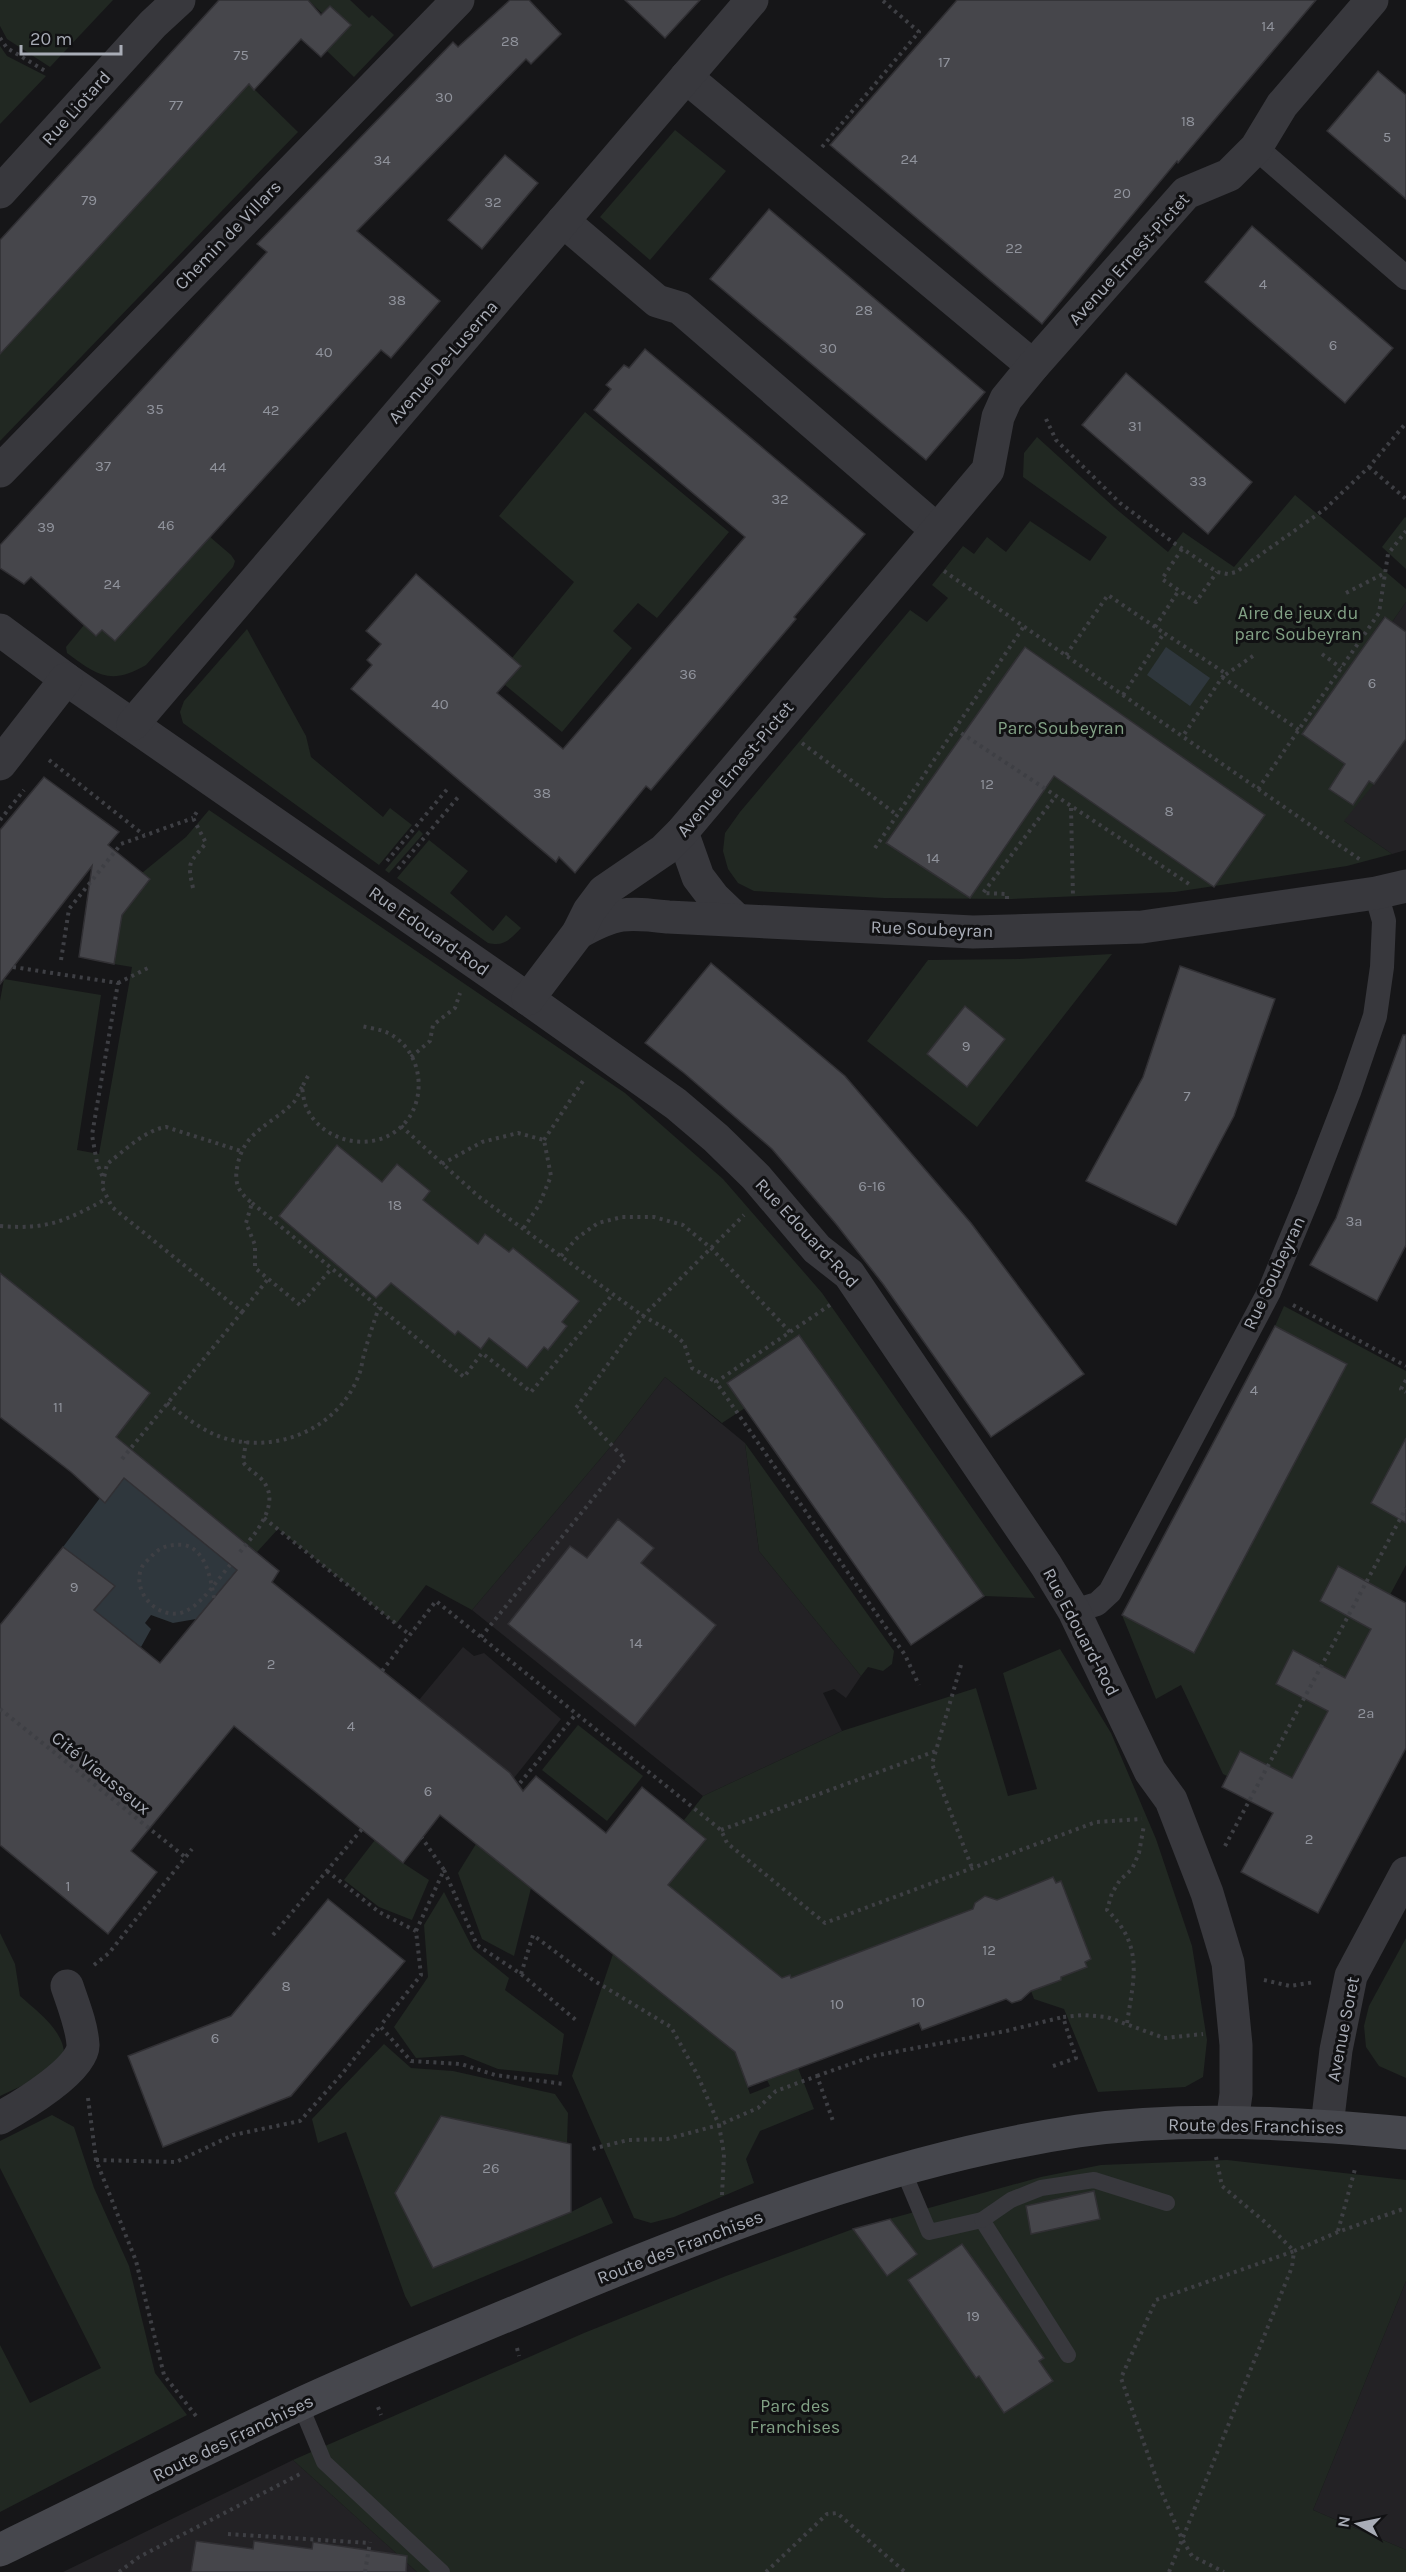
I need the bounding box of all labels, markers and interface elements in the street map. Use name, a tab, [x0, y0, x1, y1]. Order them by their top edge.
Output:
house number: 14	[1261, 17, 1275, 35]
scale bar	[21, 18, 122, 56]
text: 20 m	[30, 28, 72, 50]
house number: 28	[501, 32, 519, 50]
house number: 75	[233, 46, 249, 64]
house number: 17	[938, 53, 950, 71]
street label: Rue Liotard	[37, 66, 115, 150]
house number: 30	[435, 88, 453, 106]
house number: 77	[169, 96, 183, 114]
house number: 18	[1181, 112, 1195, 130]
house number: 5	[1383, 128, 1391, 146]
house number: 24	[900, 150, 918, 168]
house number: 34	[373, 151, 391, 169]
street label: Chemin de Villars	[170, 176, 286, 294]
house number: 20	[1113, 184, 1131, 202]
street label: Avenue Ernest-Pictet	[1064, 188, 1194, 330]
house number: 79	[81, 191, 97, 209]
house number: 32	[484, 193, 502, 211]
house number: 22	[1005, 239, 1023, 257]
house number: 4	[1259, 275, 1268, 293]
house number: 38	[388, 291, 406, 309]
street label: Avenue De-Luserna	[383, 296, 503, 428]
house number: 28	[855, 301, 873, 319]
house number: 6	[1329, 336, 1337, 354]
house number: 30	[819, 339, 837, 357]
house number: 40	[315, 343, 333, 361]
house number: 35	[146, 400, 164, 418]
house number: 42	[262, 401, 280, 419]
house number: 31	[1128, 417, 1142, 435]
house number: 37	[95, 457, 111, 475]
house number: 44	[210, 458, 227, 476]
house number: 33	[1189, 472, 1207, 490]
house number: 32	[771, 490, 789, 508]
house number: 46	[158, 516, 174, 534]
house number: 39	[37, 518, 55, 536]
house number: 24	[103, 575, 121, 593]
park label: Aire de jeux du parc Soubeyran	[1234, 602, 1362, 645]
house number: 36	[679, 665, 697, 683]
house number: 6	[1368, 674, 1376, 692]
house number: 40	[431, 695, 449, 713]
street label: Avenue Ernest-Pictet	[672, 697, 798, 841]
park label: Parc Soubeyran	[997, 717, 1125, 739]
house number: 12	[980, 775, 994, 793]
house number: 38	[533, 784, 551, 802]
house number: 8	[1164, 802, 1174, 820]
house number: 14	[926, 849, 940, 867]
street label: Rue Edouard-Rod	[365, 881, 493, 981]
street label: Rue Soubeyran	[870, 916, 994, 942]
house number: 9	[962, 1037, 970, 1055]
house number: 7	[1183, 1087, 1191, 1105]
street label: Rue Edouard-Rod	[751, 1174, 863, 1292]
house number: 6-16	[858, 1177, 886, 1195]
house number: 18	[388, 1196, 402, 1214]
house number: 3a	[1345, 1212, 1363, 1230]
street label: Rue Soubeyran	[1238, 1213, 1310, 1333]
house number: 4	[1250, 1381, 1259, 1399]
house number: 11	[53, 1398, 63, 1416]
street label: Rue Edouard-Rod	[1038, 1564, 1124, 1700]
house number: 9	[70, 1578, 78, 1596]
house number: 14	[629, 1634, 643, 1652]
house number: 2	[267, 1655, 275, 1673]
house number: 2a	[1358, 1704, 1374, 1722]
house number: 4	[347, 1717, 356, 1735]
street label: Cité Vieusseux	[47, 1727, 155, 1819]
house number: 6	[424, 1782, 432, 1800]
house number: 2	[1305, 1830, 1313, 1848]
house number: 1	[66, 1877, 70, 1895]
house number: 12	[982, 1941, 996, 1959]
street label: Avenue Soret	[1322, 1974, 1364, 2083]
house number: 8	[281, 1977, 291, 1995]
house number: 10	[911, 1993, 925, 2011]
house number: 10	[830, 1995, 844, 2013]
house number: 6	[211, 2029, 219, 2047]
street label: Route des Franchises	[1168, 2113, 1344, 2139]
house number: 26	[482, 2159, 500, 2177]
street label: Route des Franchises	[594, 2205, 766, 2289]
house number: 19	[966, 2307, 980, 2325]
street label: Route des Franchises	[149, 2390, 317, 2486]
park label: Parc des Franchises	[750, 2395, 840, 2438]
north arrow	[1328, 2494, 1388, 2554]
text: N	[1333, 2515, 1354, 2529]

